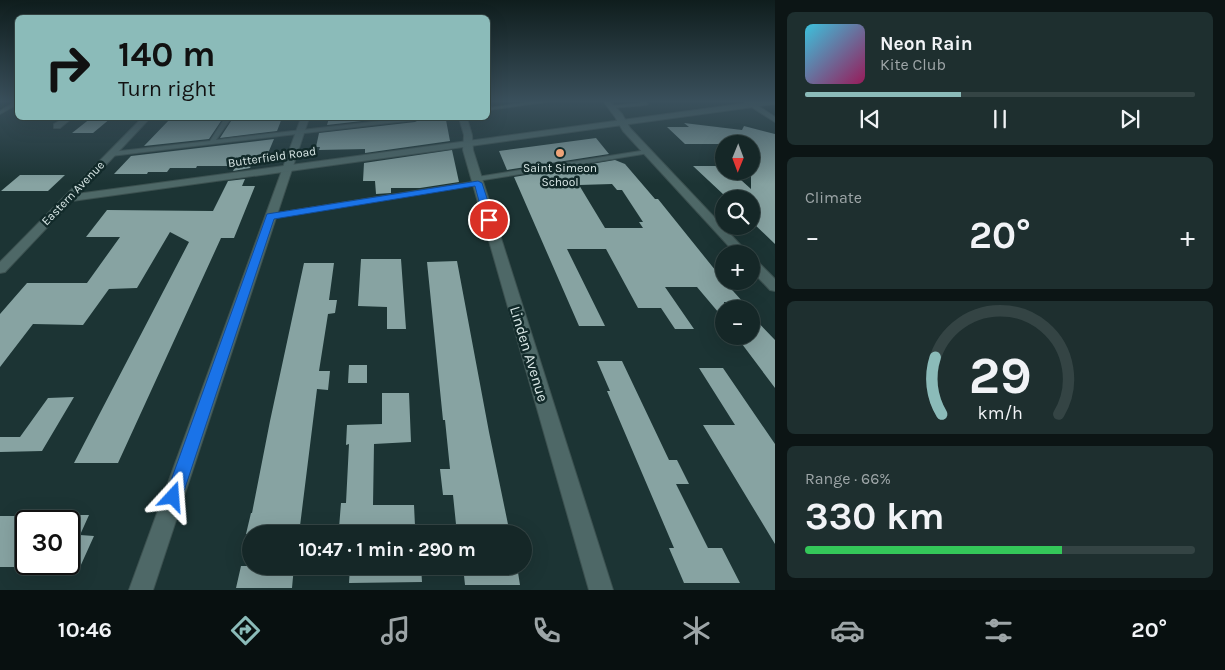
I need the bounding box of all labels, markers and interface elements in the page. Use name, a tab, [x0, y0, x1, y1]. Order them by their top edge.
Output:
text: Neon Rain	[880, 33, 973, 55]
text: 140 m	[118, 34, 216, 75]
icon: right	[35, 35, 100, 100]
text: Kite Club	[880, 55, 946, 74]
text: Turn right	[118, 76, 216, 102]
icon: previous	[856, 105, 884, 133]
icon: pause	[986, 105, 1014, 133]
icon: next	[1116, 105, 1144, 133]
north arrow	[715, 135, 760, 180]
map controls	[715, 135, 760, 345]
street label: Butterfield Road	[227, 144, 317, 170]
marker: Saint Simeon School	[554, 147, 566, 159]
street label: Eastern Avenue	[39, 158, 107, 228]
place label: Saint Simeon School	[523, 161, 597, 189]
text: Climate	[805, 188, 862, 207]
button: search	[715, 190, 760, 235]
pin	[468, 199, 510, 241]
icon: arrive	[475, 206, 503, 234]
text: 20°	[969, 213, 1031, 258]
text: −	[805, 220, 820, 253]
text: +	[1180, 220, 1195, 253]
button: +	[715, 245, 760, 290]
button: −	[715, 300, 760, 345]
street label: Linden Avenue	[506, 304, 552, 404]
text: 29	[968, 345, 1032, 406]
text: km/h	[977, 403, 1023, 424]
text: Range · 66%	[805, 469, 891, 488]
position arrow	[146, 470, 198, 522]
text: 330 km	[805, 494, 944, 539]
speed limit sign: 30	[15, 510, 80, 575]
text: 10:47 · 1 min · 290 m	[298, 539, 476, 561]
icon: directions	[228, 613, 263, 648]
icon: music	[378, 613, 413, 648]
icon: phone	[529, 613, 564, 648]
icon: climate	[679, 613, 714, 648]
icon: car	[830, 613, 865, 648]
icon: filters	[981, 613, 1016, 648]
text: 10:46	[58, 617, 112, 643]
text: 20°	[1131, 617, 1167, 643]

